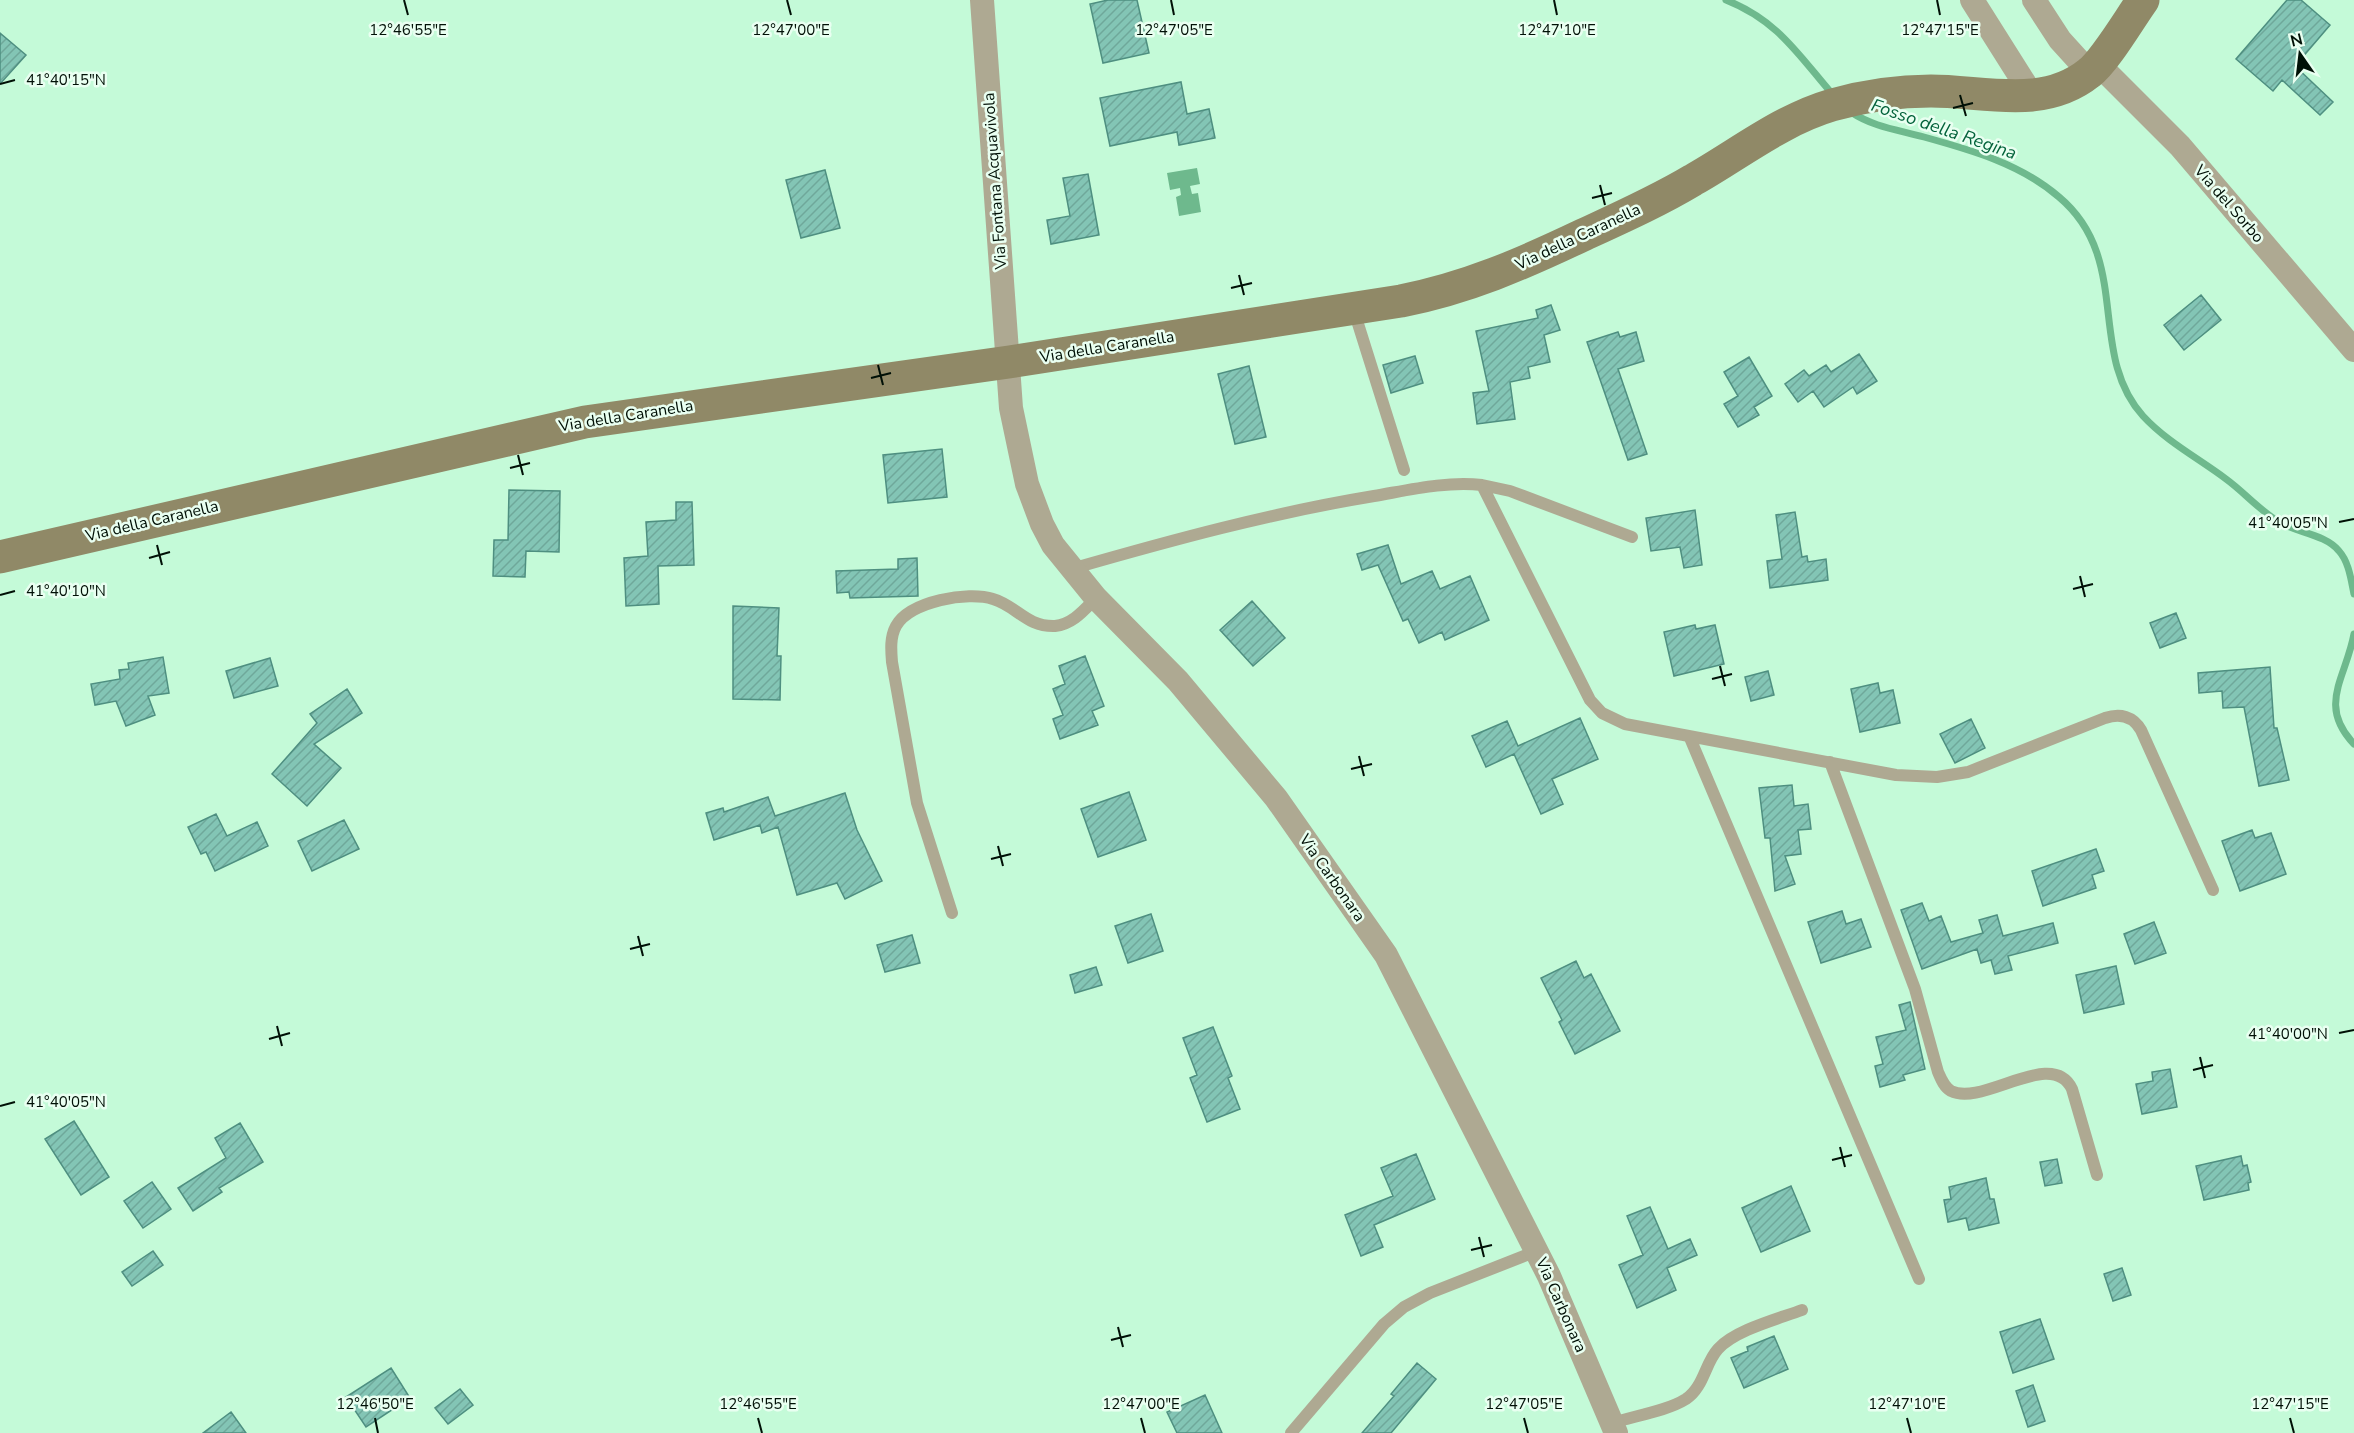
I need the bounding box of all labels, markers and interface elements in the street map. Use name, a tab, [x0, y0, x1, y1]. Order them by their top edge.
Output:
text: 12°46'55"E	[369, 20, 447, 40]
text: 12°47'00"E	[752, 20, 830, 40]
text: 12°47'05"E	[1135, 20, 1213, 40]
text: 12°47'10"E	[1518, 20, 1596, 40]
text: 12°47'15"E	[1901, 20, 1979, 40]
north arrow	[2270, 24, 2330, 84]
text: N	[2288, 28, 2305, 53]
text: 41°40'15"N	[26, 70, 106, 90]
street label: Via Fontana Acquavivola	[978, 92, 1012, 271]
water label: Fosso della Regina	[1868, 93, 2020, 165]
street label: Via del Sorbo	[2188, 160, 2269, 248]
street label: Via della Caranella	[1511, 198, 1644, 276]
street label: Via della Caranella	[1037, 326, 1176, 369]
street label: Via della Caranella	[556, 395, 695, 438]
street label: Via della Caranella	[82, 495, 221, 547]
text: 41°40'05"N	[2248, 513, 2328, 533]
text: 41°40'10"N	[26, 581, 106, 601]
street label: Via Carbonara	[1293, 829, 1370, 926]
text: 41°40'00"N	[2248, 1024, 2328, 1044]
text: 41°40'05"N	[26, 1092, 106, 1112]
street label: Via Carbonara	[1530, 1253, 1592, 1356]
text: 12°46'50"E	[336, 1394, 414, 1414]
text: 12°46'55"E	[719, 1394, 797, 1414]
text: 12°47'00"E	[1102, 1394, 1180, 1414]
text: 12°47'05"E	[1485, 1394, 1563, 1414]
text: 12°47'10"E	[1868, 1394, 1946, 1414]
text: 12°47'15"E	[2251, 1394, 2329, 1414]

